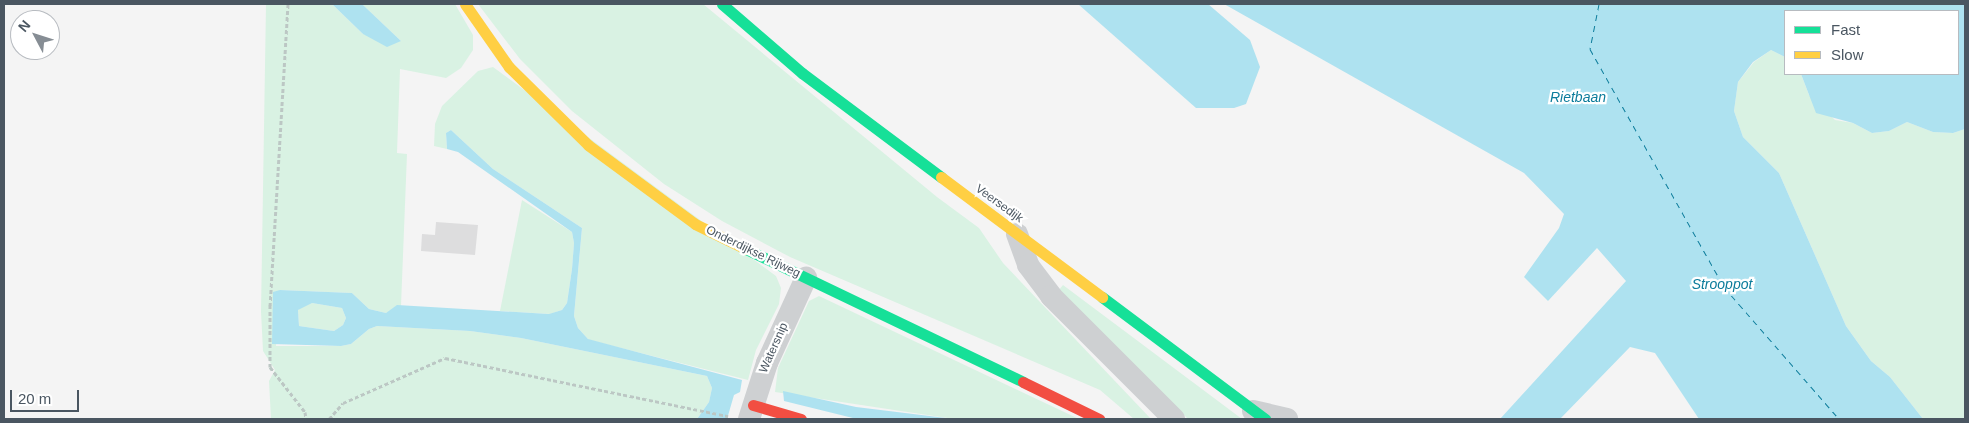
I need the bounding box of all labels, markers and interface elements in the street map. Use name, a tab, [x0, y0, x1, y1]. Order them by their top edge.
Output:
north arrow	[10, 10, 60, 60]
legend	[1784, 10, 1959, 75]
text: N	[15, 17, 34, 35]
text: Fast	[1831, 21, 1860, 38]
text: Slow	[1831, 46, 1864, 63]
water label: Rietbaan	[1550, 89, 1606, 105]
street label: Veersedijk	[972, 182, 1026, 226]
street label: Onderdijkse Rijweg	[703, 223, 803, 281]
water label: Strooppot	[1692, 276, 1752, 292]
street label: Watersnip	[757, 321, 791, 375]
scale bar	[12, 380, 81, 412]
text: 20 m	[18, 390, 51, 407]

